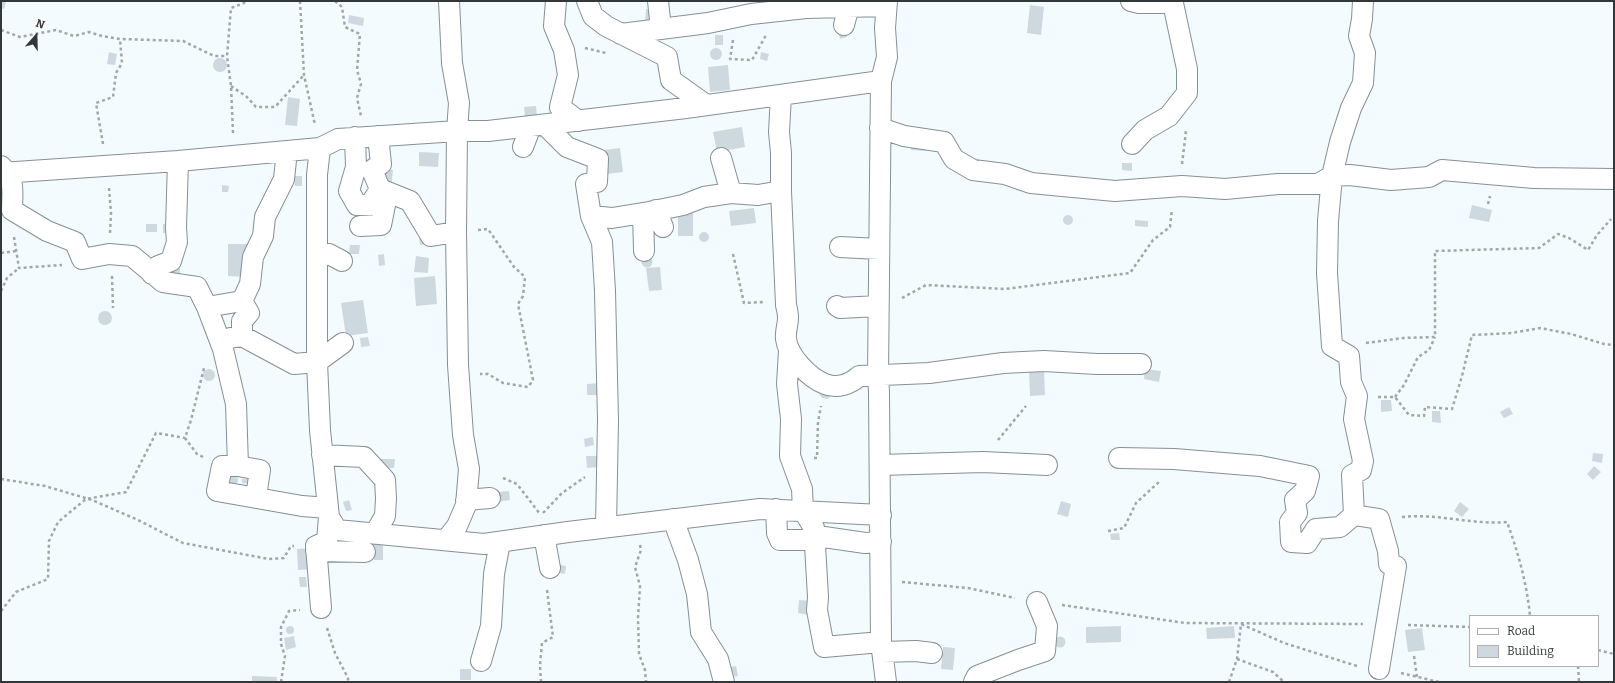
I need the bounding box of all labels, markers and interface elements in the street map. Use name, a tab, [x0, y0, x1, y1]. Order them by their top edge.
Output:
north arrow	[16, 16, 56, 56]
text: N	[34, 17, 46, 32]
legend	[1469, 615, 1599, 667]
text: Road	[1507, 624, 1535, 638]
text: Building	[1507, 644, 1554, 658]

